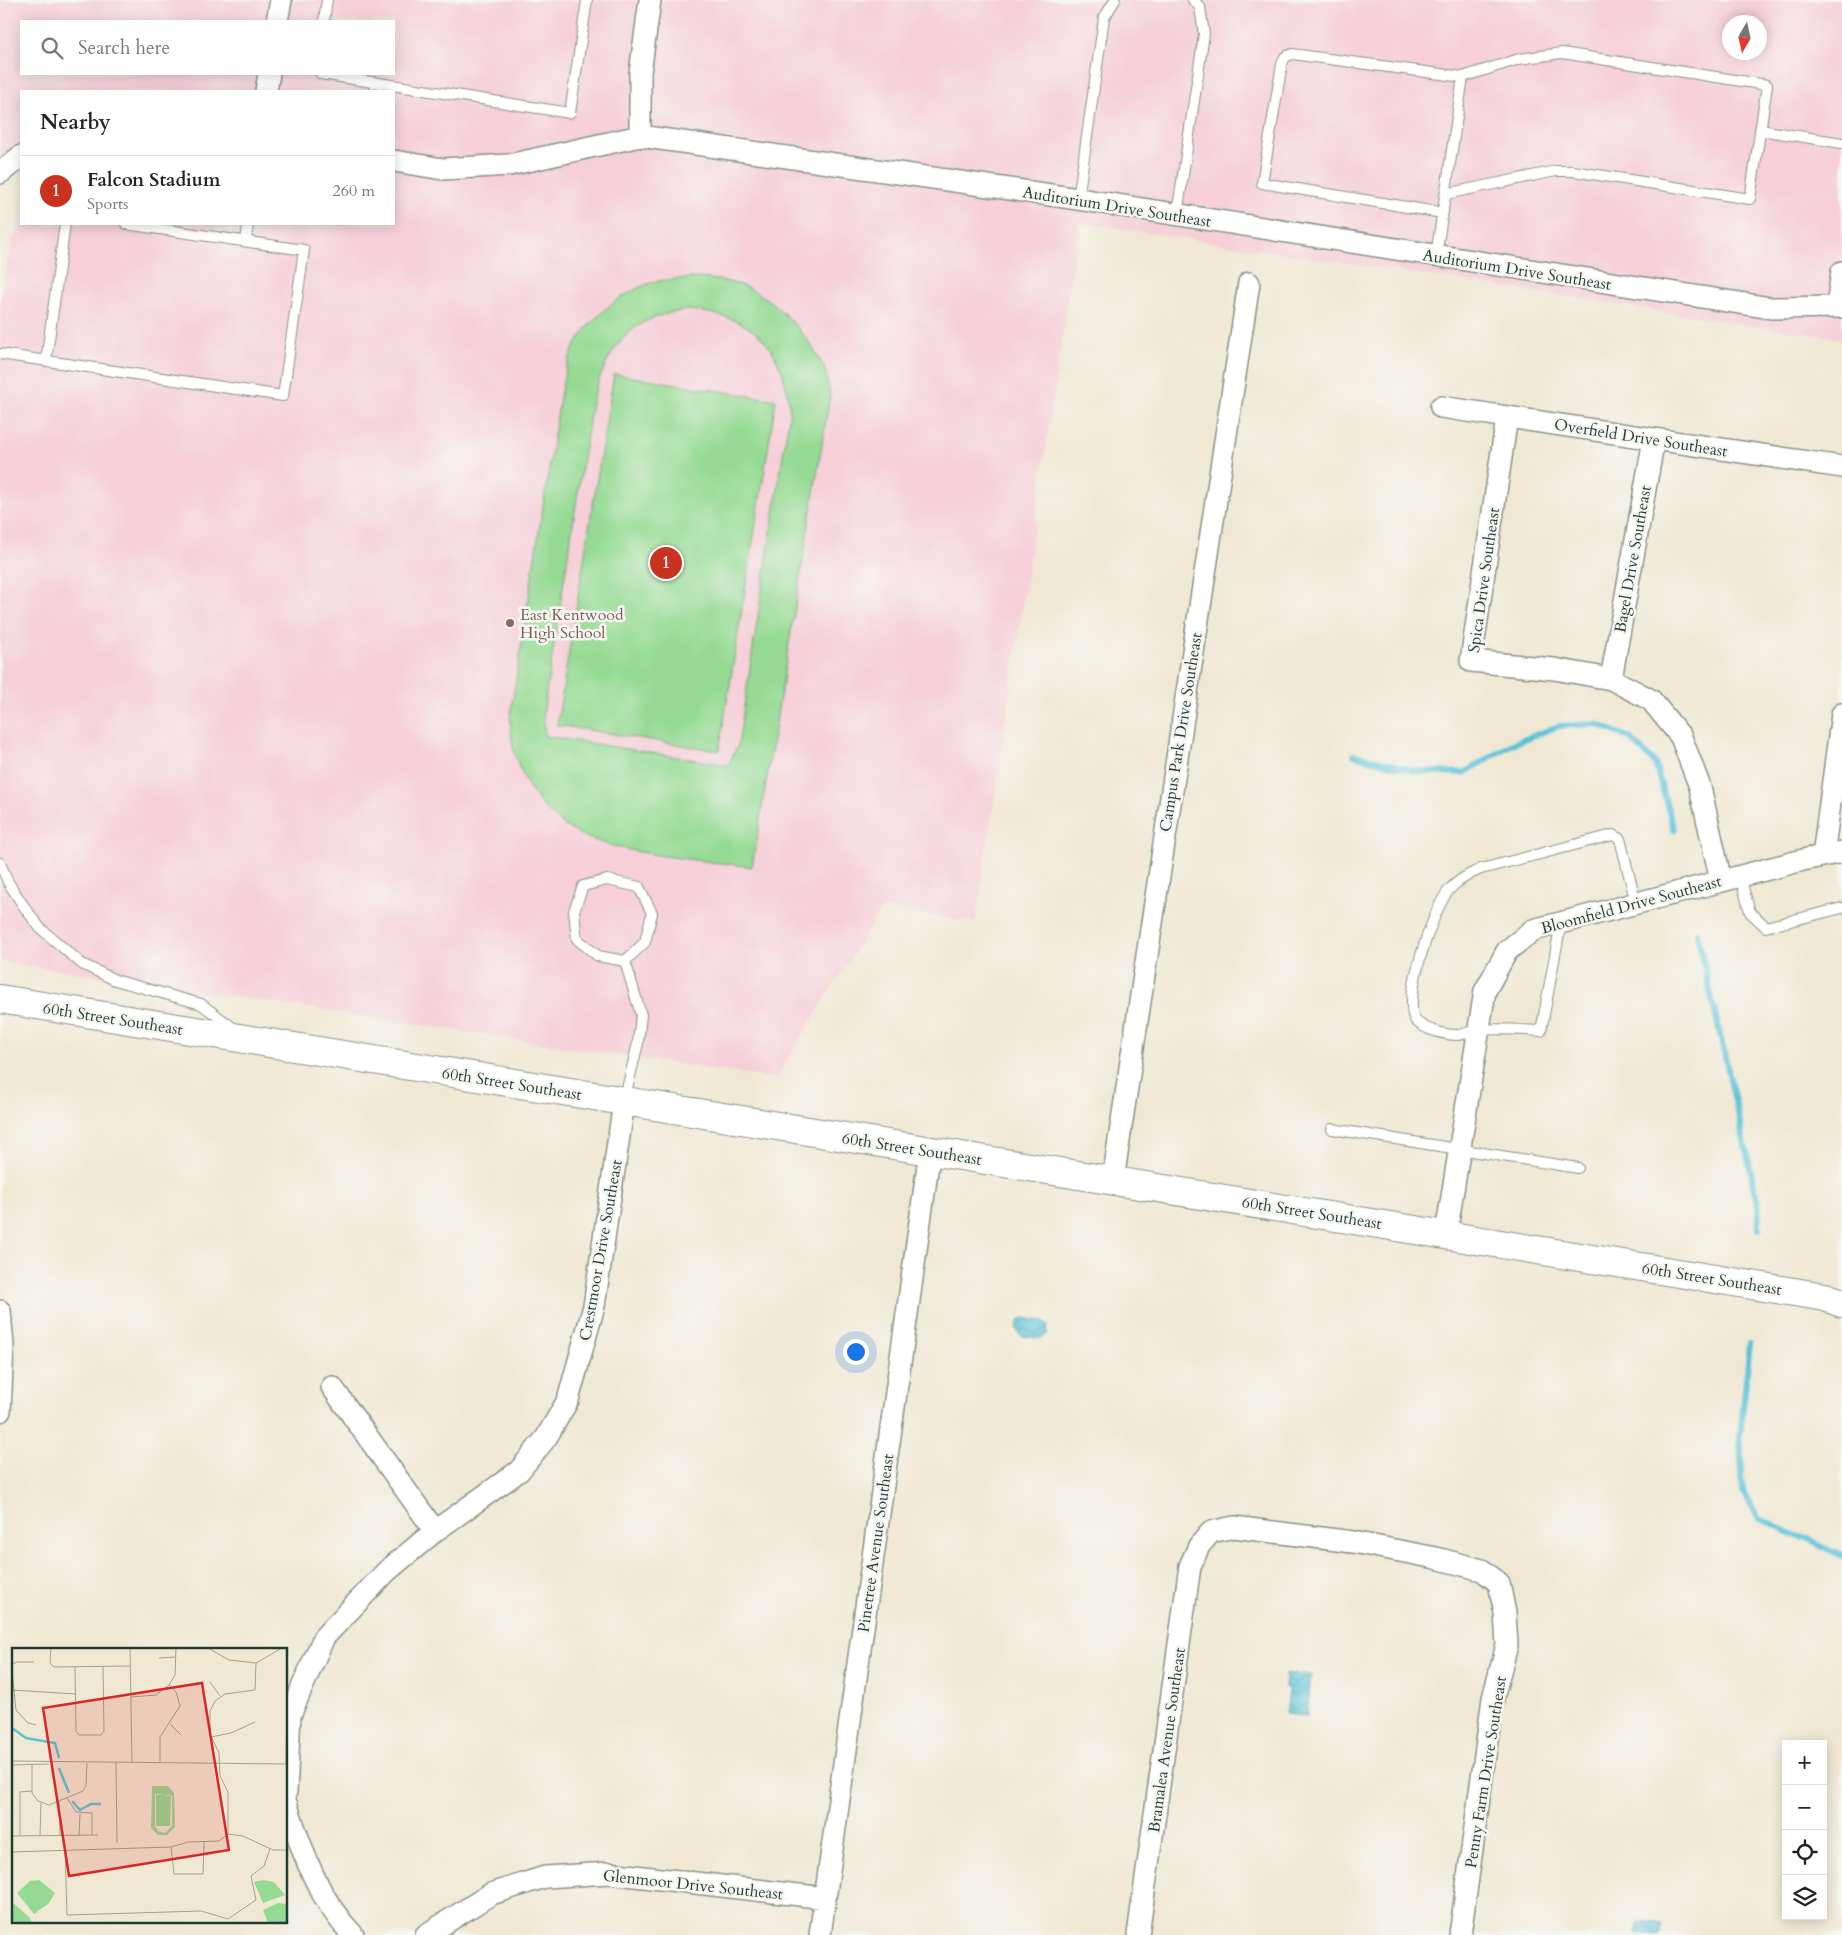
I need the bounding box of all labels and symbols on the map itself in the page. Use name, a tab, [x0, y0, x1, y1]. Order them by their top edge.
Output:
north arrow	[1722, 15, 1767, 60]
street label: Auditorium Drive Southeast	[1021, 181, 1213, 233]
street label: Auditorium Drive Southeast	[1421, 244, 1613, 296]
street label: Overfield Drive Southeast	[1553, 413, 1729, 463]
street label: Bagel Drive Southeast	[1609, 484, 1657, 635]
street label: Spica Drive Southeast	[1463, 506, 1505, 654]
pin: 1	[650, 544, 682, 582]
place label: East Kentwood High School	[520, 604, 624, 644]
marker: East Kentwood High School	[504, 617, 516, 629]
street label: Campus Park Drive Southeast	[1154, 631, 1208, 833]
street label: Bloomfield Drive Southeast	[1539, 870, 1724, 940]
street label: 60th Street Southeast	[41, 997, 184, 1041]
street label: 60th Street Southeast	[440, 1062, 583, 1106]
street label: 60th Street Southeast	[840, 1127, 983, 1171]
street label: Crestmoor Drive Southeast	[574, 1158, 628, 1342]
street label: 60th Street Southeast	[1240, 1191, 1383, 1235]
street label: 60th Street Southeast	[1640, 1257, 1783, 1301]
your location	[843, 1339, 869, 1365]
street label: Pinetree Avenue Southeast	[853, 1452, 899, 1634]
street label: Bramalea Avenue Southeast	[1143, 1646, 1191, 1834]
inset map	[12, 1648, 288, 1922]
street label: Penny Farm Drive Southeast	[1460, 1675, 1512, 1870]
street label: Glenmoor Drive Southeast	[602, 1865, 784, 1905]

